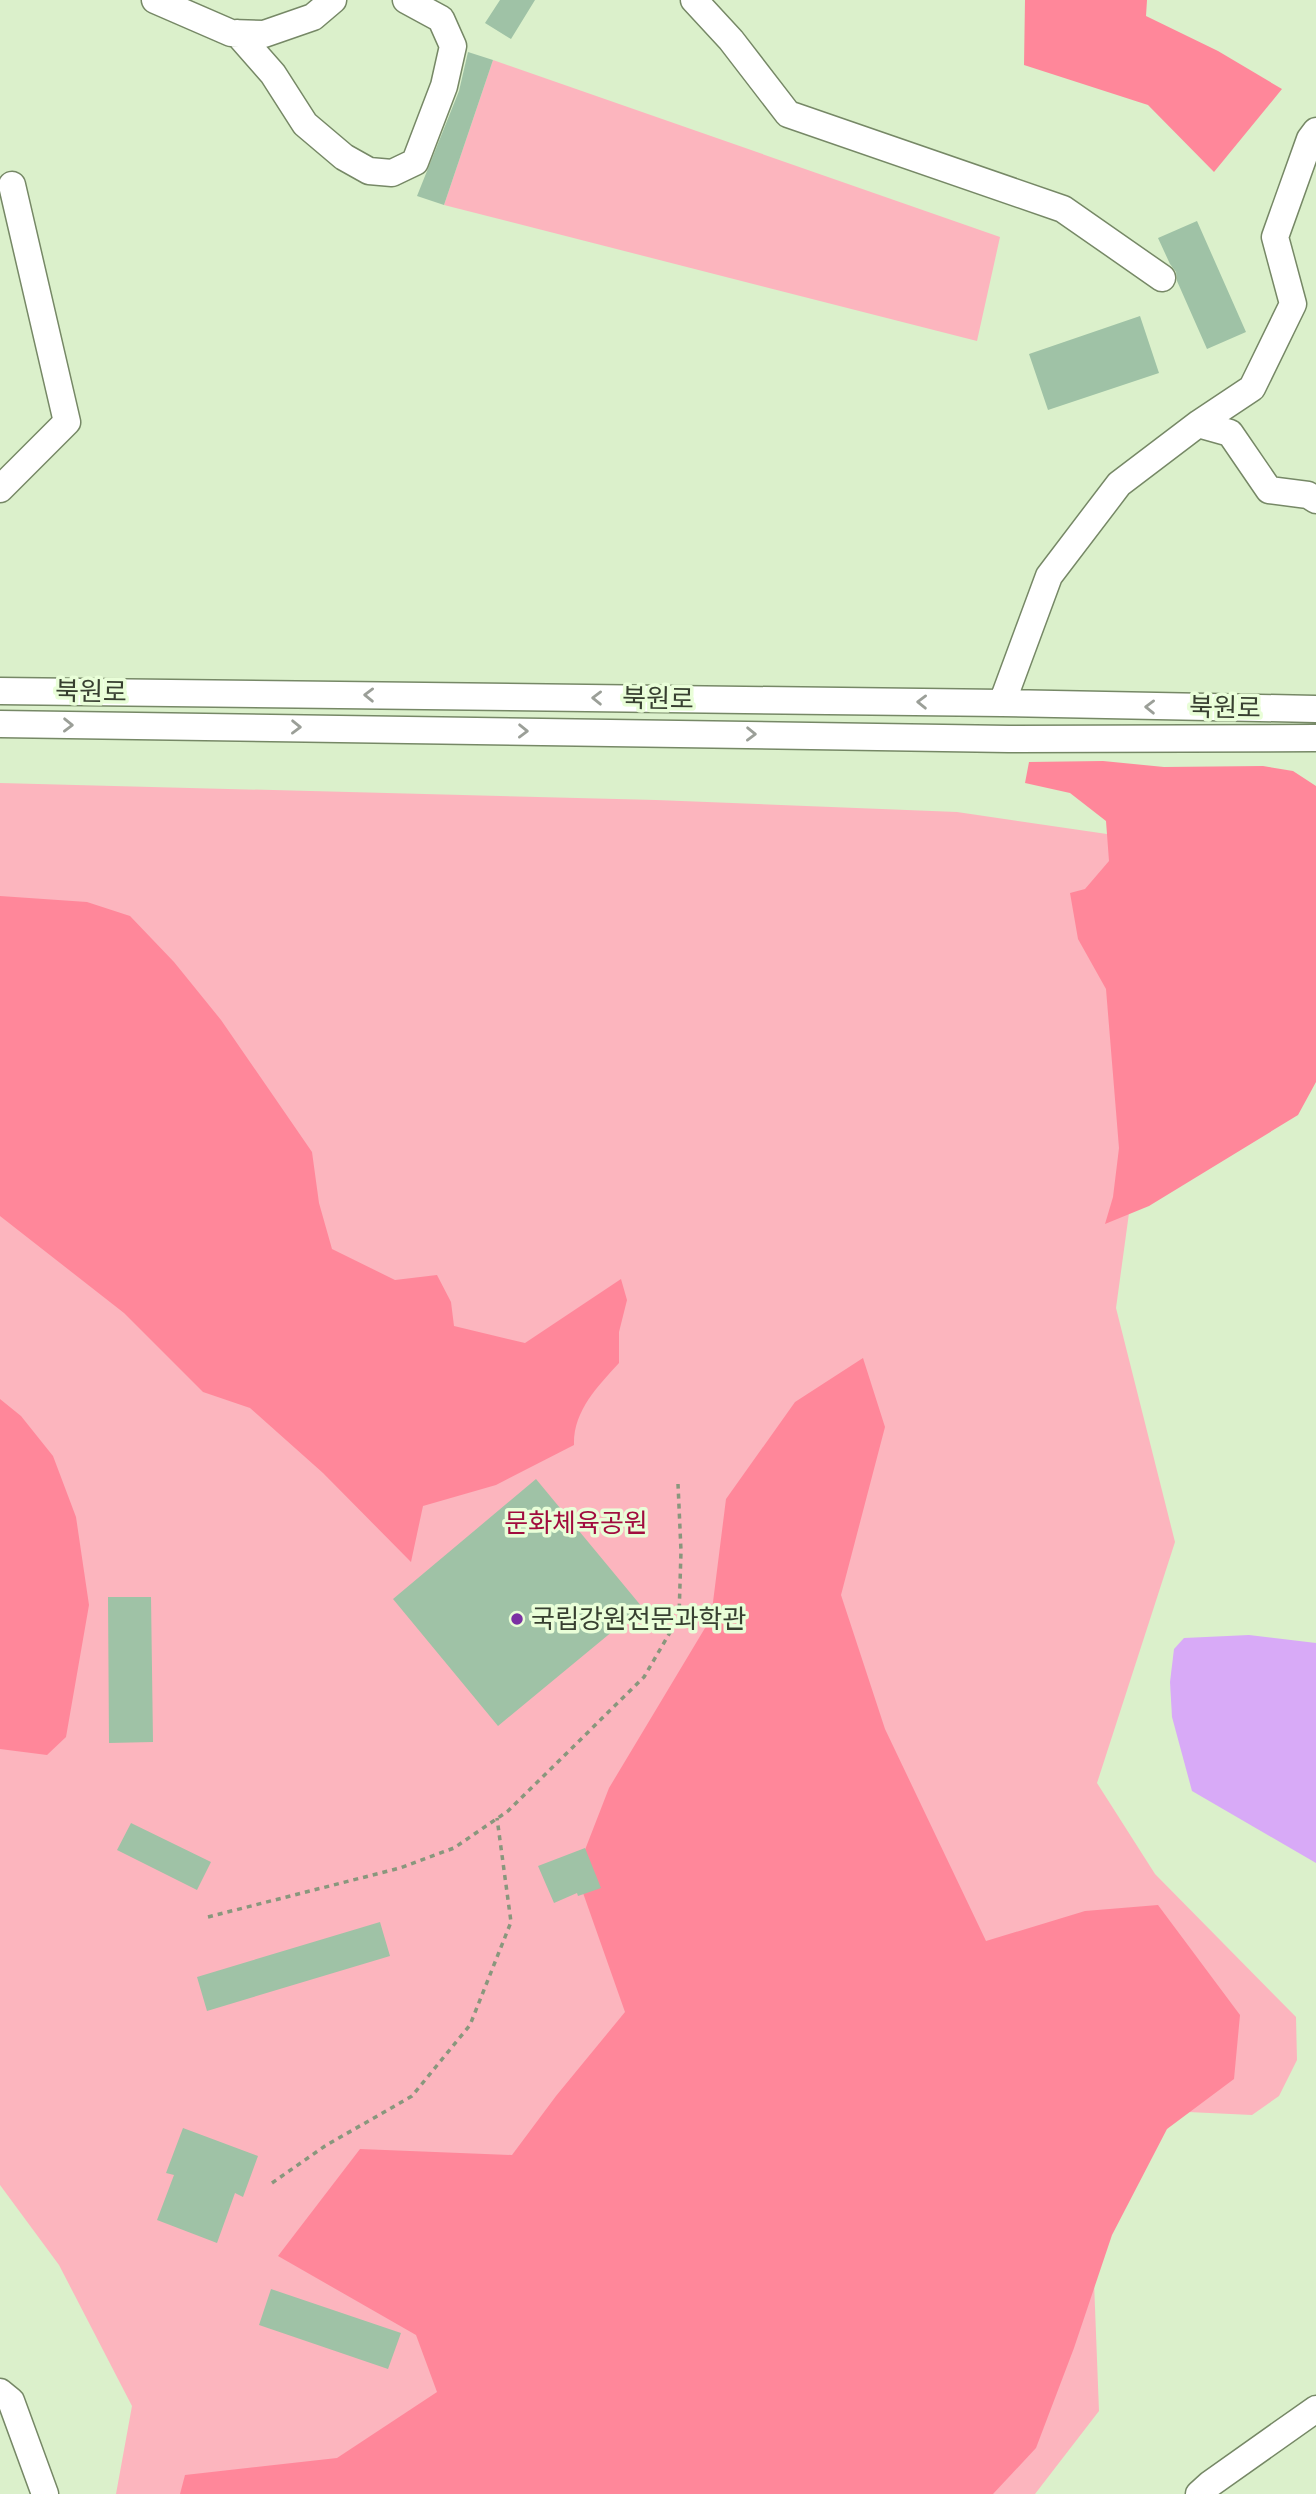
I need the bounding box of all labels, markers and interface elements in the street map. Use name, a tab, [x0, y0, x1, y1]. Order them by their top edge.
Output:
street label: 북원로	[55, 676, 127, 708]
street label: 북원로	[622, 683, 694, 715]
one-way arrow	[364, 688, 375, 703]
one-way arrow	[591, 690, 602, 706]
street label: 북원로	[1189, 692, 1261, 724]
one-way arrow	[917, 694, 927, 710]
one-way arrow	[1144, 699, 1155, 714]
one-way arrow	[63, 717, 74, 732]
one-way arrow	[291, 719, 301, 735]
one-way arrow	[518, 723, 529, 739]
one-way arrow	[746, 726, 756, 742]
park label: 문화체육공원	[504, 1508, 648, 1539]
place label: 국립강원전문과학관	[531, 1604, 746, 1635]
marker: 국립강원전문과학관	[509, 1611, 525, 1627]

